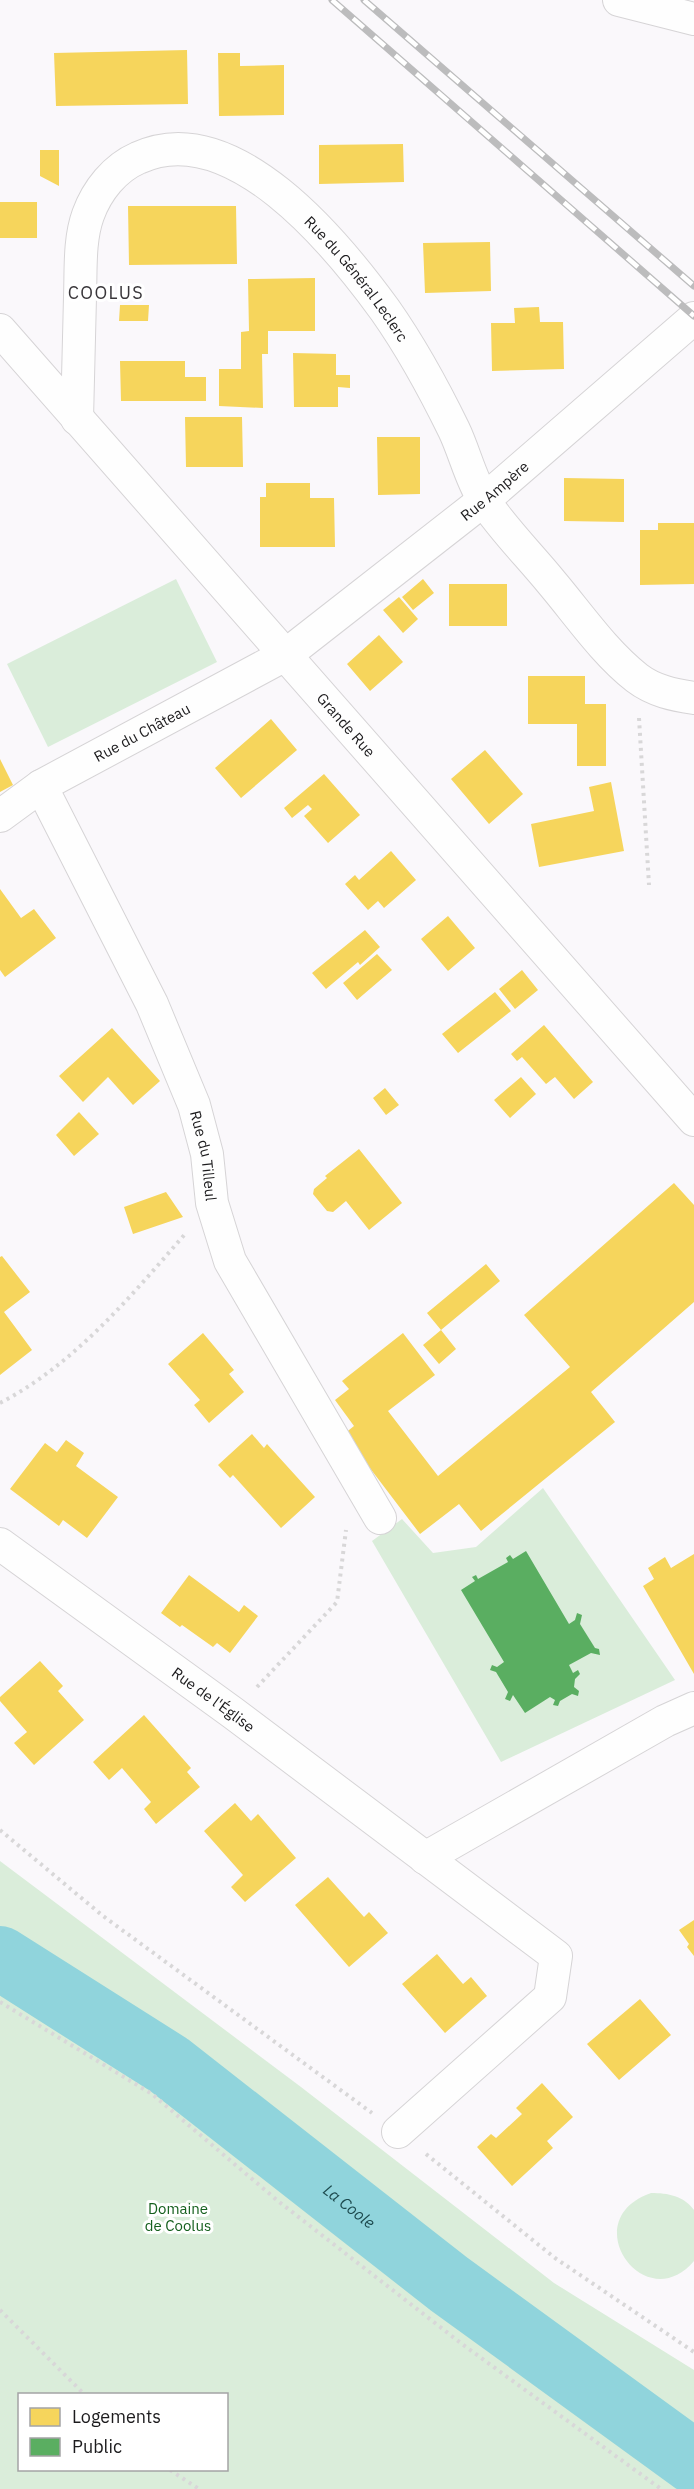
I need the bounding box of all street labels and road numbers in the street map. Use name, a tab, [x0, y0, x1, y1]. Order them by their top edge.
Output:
street label: Rue du Général Leclerc	[301, 211, 413, 345]
street label: Rue Ampère	[456, 456, 532, 525]
street label: Grande Rue	[313, 688, 380, 760]
street label: Rue du Château	[90, 698, 193, 766]
street label: Rue du Tilleul	[186, 1108, 221, 1202]
street label: Rue de l'Église	[168, 1662, 259, 1736]

